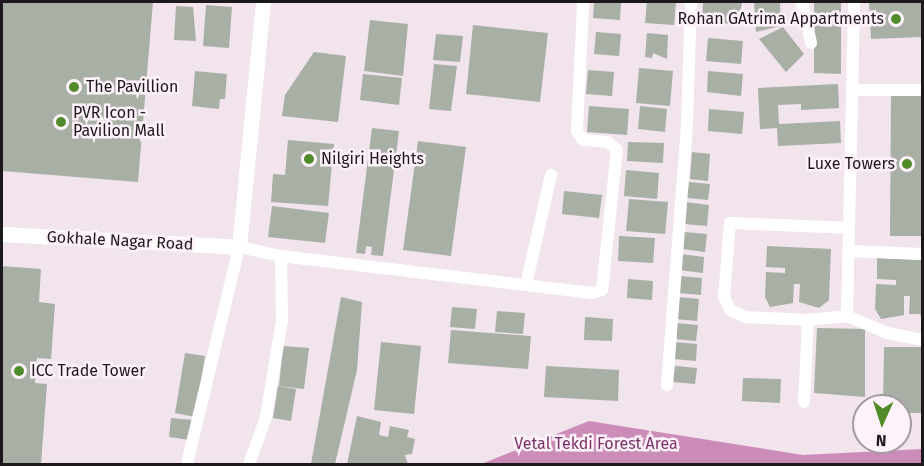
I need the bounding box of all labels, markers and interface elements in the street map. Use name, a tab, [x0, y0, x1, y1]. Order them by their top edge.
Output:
place label: Rohan GAtrima Appartments	[677, 9, 884, 29]
marker: Rohan GAtrima Appartments	[889, 12, 903, 26]
place label: The Pavillion	[86, 77, 178, 97]
marker: The Pavillion	[67, 80, 81, 94]
place label: PVR Icon - Pavilion Mall	[73, 103, 165, 141]
marker: PVR Icon - Pavilion Mall	[54, 115, 68, 129]
place label: Nilgiri Heights	[321, 149, 424, 169]
marker: Nilgiri Heights	[302, 152, 316, 166]
place label: Luxe Towers	[807, 154, 895, 174]
marker: Luxe Towers	[900, 157, 914, 171]
street label: Gokhale Nagar Road	[46, 228, 194, 254]
place label: ICC Trade Tower	[31, 361, 145, 381]
marker: ICC Trade Tower	[12, 364, 26, 378]
north arrow	[852, 394, 912, 454]
text: N	[875, 431, 887, 450]
park label: Vetal Tekdi Forest Area	[514, 434, 678, 454]

